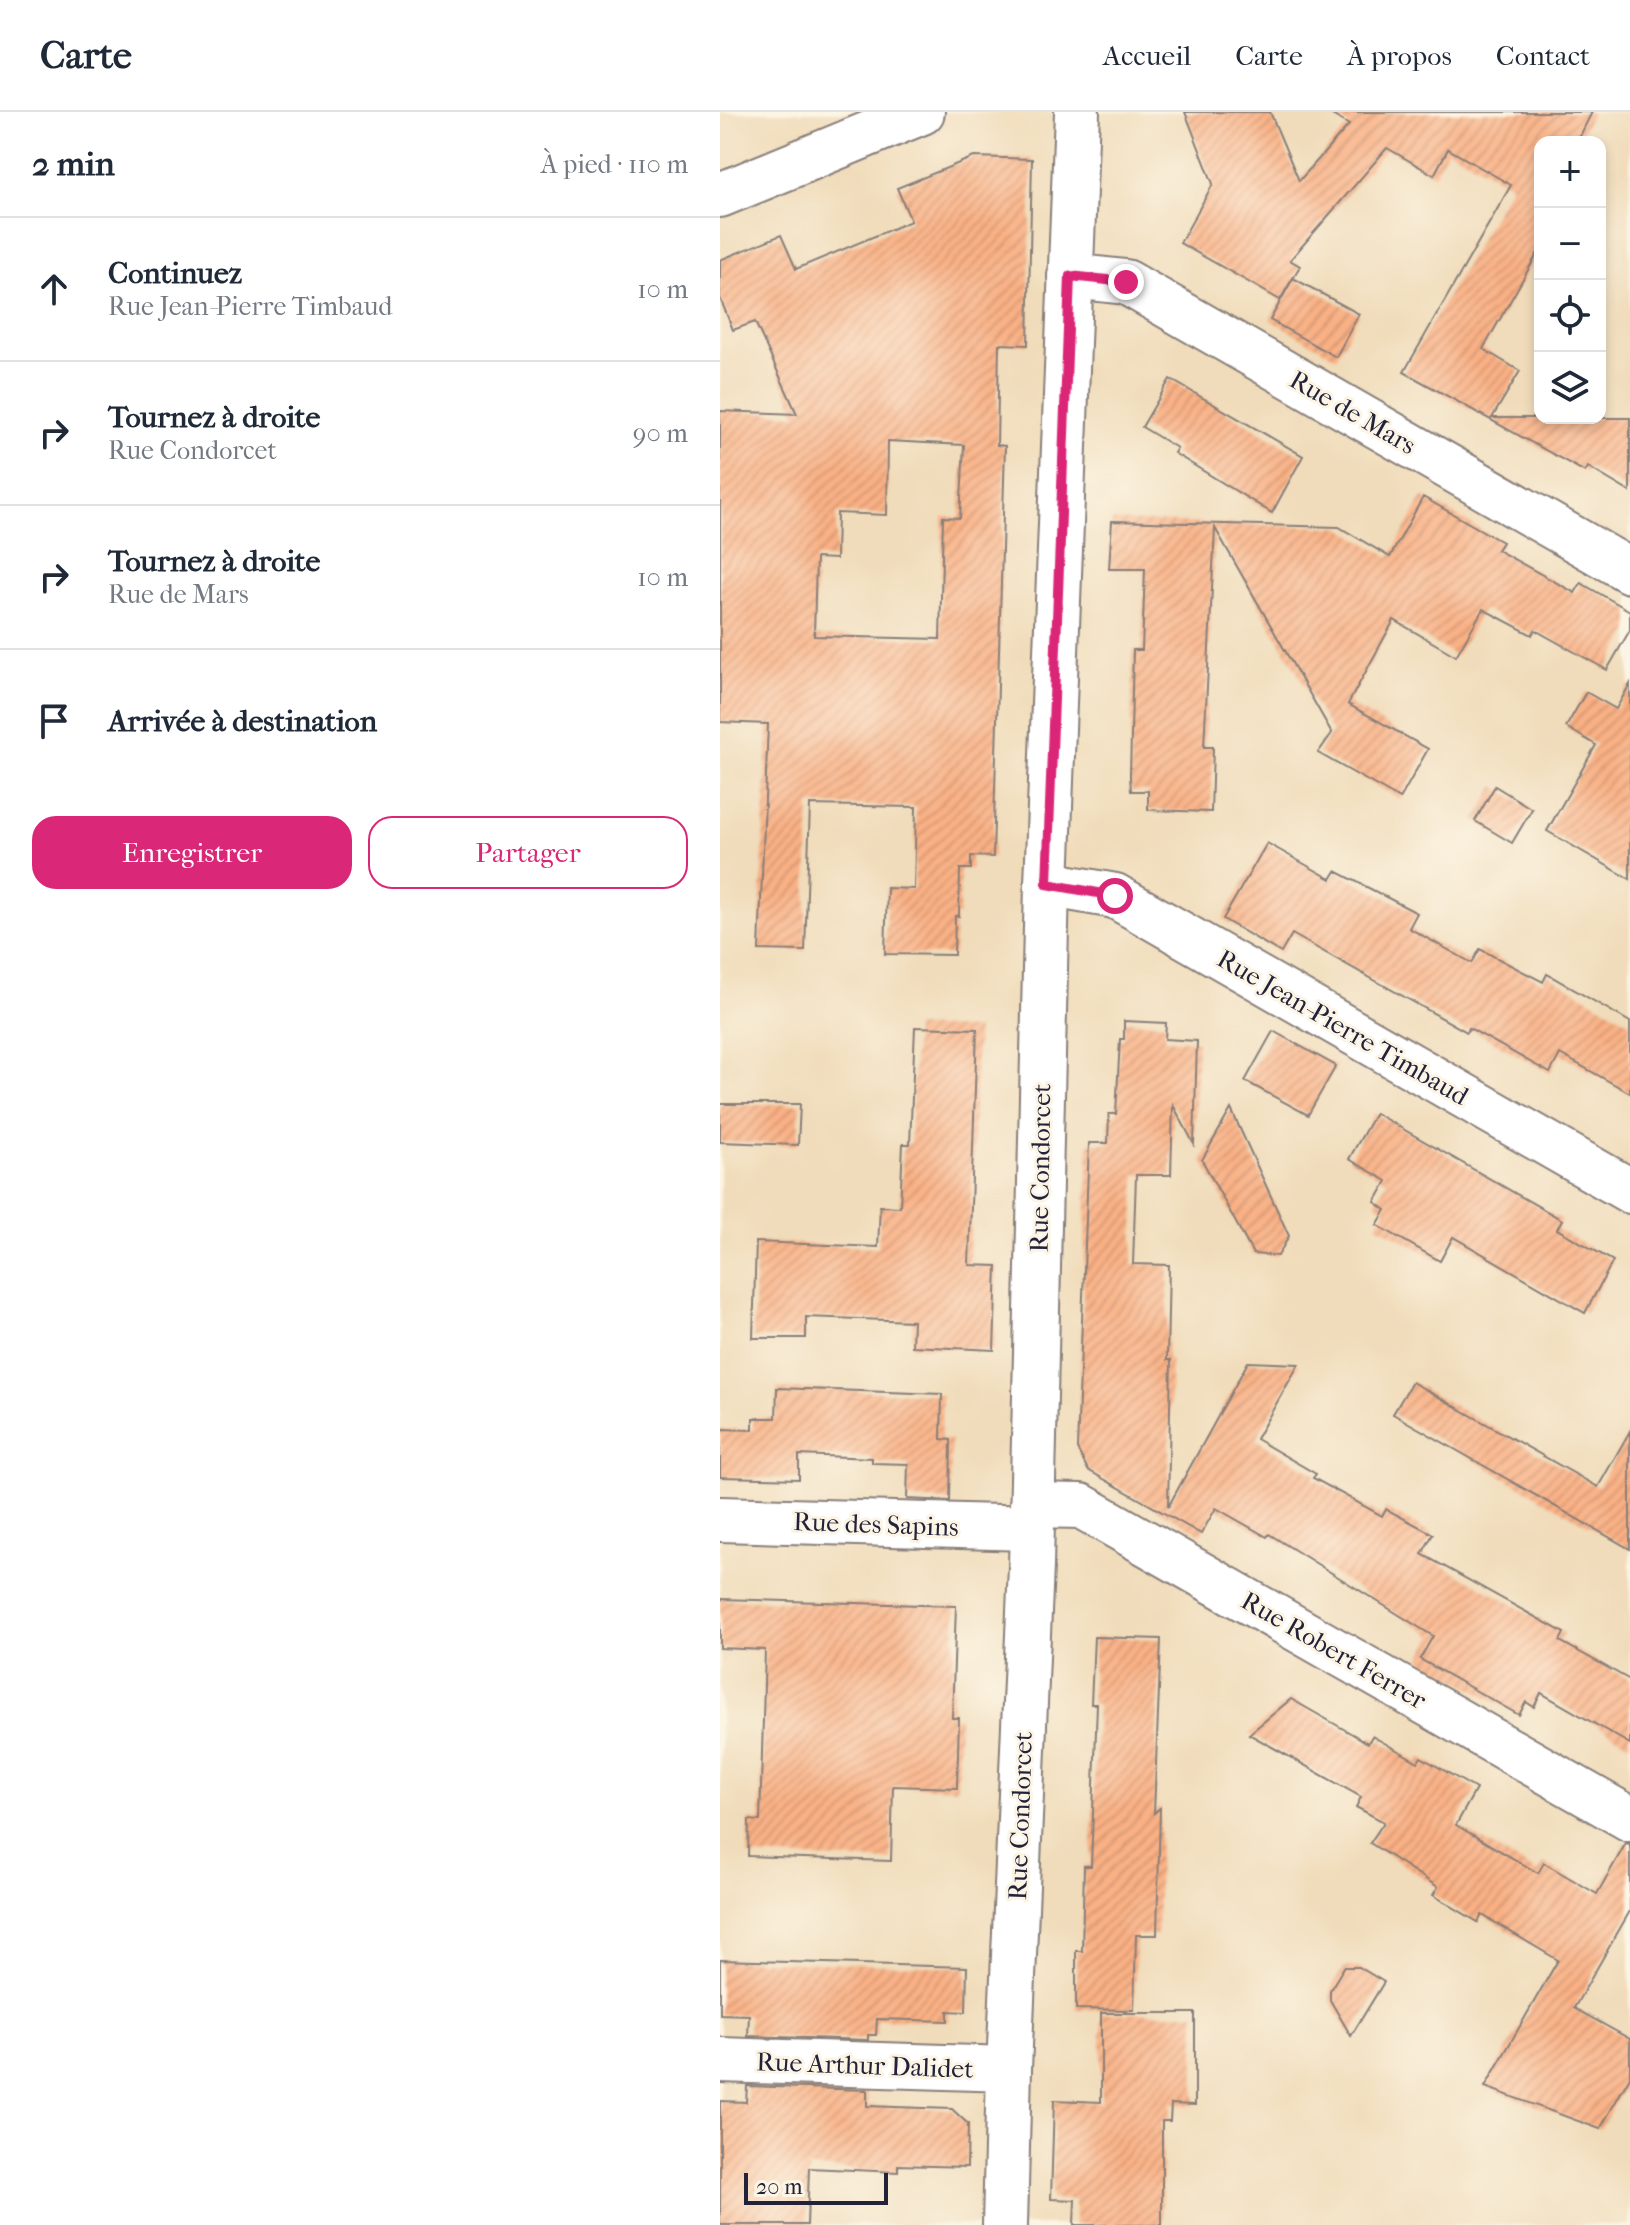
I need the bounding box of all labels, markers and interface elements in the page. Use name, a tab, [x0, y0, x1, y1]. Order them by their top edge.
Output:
text: Carte	[40, 33, 132, 78]
text: Accueil	[1103, 39, 1191, 72]
text: Carte	[1235, 39, 1303, 72]
text: À propos	[1347, 39, 1452, 72]
text: Contact	[1496, 39, 1590, 72]
map controls	[1534, 136, 1606, 424]
button: +	[1534, 136, 1606, 208]
text: 2 min	[32, 144, 115, 184]
text: À pied · 110 m	[541, 149, 688, 180]
button: −	[1534, 208, 1606, 280]
text: Continuez	[108, 256, 242, 291]
route end	[1108, 264, 1144, 300]
icon: ahead	[32, 267, 76, 311]
text: 10 m	[637, 274, 688, 305]
button: locate	[1534, 280, 1606, 352]
text: Rue Jean-Pierre Timbaud	[108, 291, 392, 322]
button: layers	[1534, 352, 1606, 424]
street label: Rue de Mars	[1284, 364, 1421, 461]
text: Tournez à droite	[108, 400, 320, 435]
icon: right	[32, 411, 76, 455]
text: 90 m	[633, 418, 688, 449]
text: Rue Condorcet	[108, 435, 277, 466]
text: Tournez à droite	[108, 544, 320, 579]
icon: right	[32, 555, 76, 599]
text: 10 m	[637, 562, 688, 593]
text: Rue de Mars	[108, 579, 249, 610]
icon: arrive	[32, 699, 76, 743]
text: Arrivée à destination	[108, 704, 377, 739]
button: Enregistrer	[32, 816, 352, 889]
button: Partager	[368, 816, 688, 889]
route start	[1097, 878, 1133, 914]
street label: Rue Jean-Pierre Timbaud	[1212, 943, 1474, 1112]
street label: Rue Condorcet	[1024, 1083, 1057, 1253]
street label: Rue des Sapins	[793, 1506, 959, 1543]
street label: Rue Robert Ferrer	[1236, 1585, 1432, 1716]
street label: Rue Condorcet	[1002, 1730, 1039, 1901]
street label: Rue Arthur Dalidet	[756, 2046, 975, 2085]
scale bar	[744, 2169, 888, 2205]
text: 20 m	[756, 2174, 802, 2200]

